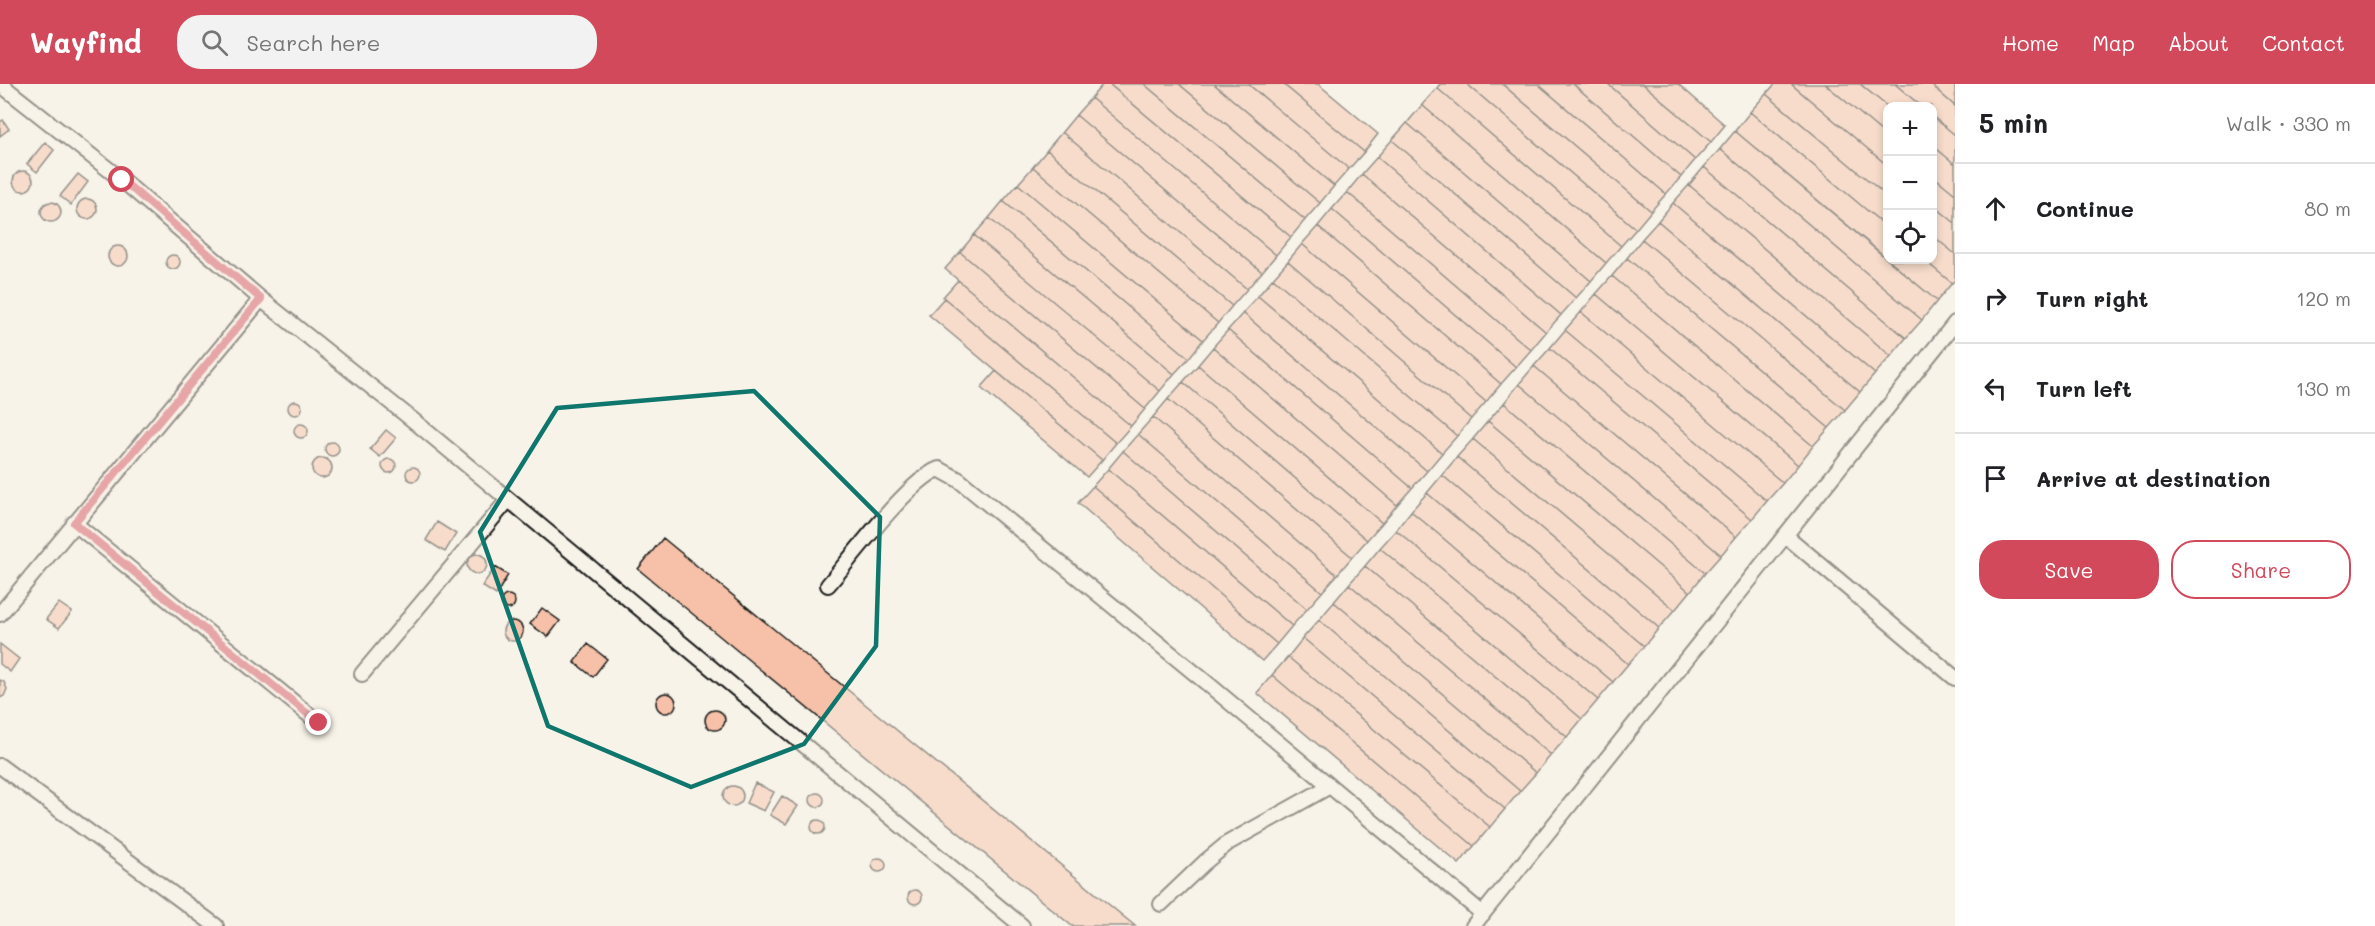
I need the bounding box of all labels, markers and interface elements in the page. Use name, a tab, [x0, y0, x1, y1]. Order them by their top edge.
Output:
search box	[177, 15, 597, 69]
text: Wayfind	[30, 24, 141, 60]
icon: search	[198, 26, 231, 59]
text: Search here	[246, 28, 380, 57]
text: Home	[2002, 29, 2059, 56]
text: Map	[2092, 29, 2135, 56]
text: About	[2168, 29, 2229, 56]
text: Contact	[2262, 29, 2345, 56]
map controls	[1883, 102, 1937, 264]
button: +	[1883, 102, 1937, 156]
text: 5 min	[1979, 106, 2048, 140]
text: Walk · 330 m	[2226, 110, 2351, 136]
button: −	[1883, 156, 1937, 210]
route start	[108, 166, 134, 192]
icon: ahead	[1979, 192, 2012, 225]
text: Continue	[2036, 194, 2134, 223]
text: 80 m	[2304, 195, 2351, 221]
button: locate	[1883, 210, 1937, 264]
icon: right	[1979, 282, 2012, 315]
text: Turn right	[2036, 284, 2148, 313]
text: 120 m	[2296, 285, 2351, 311]
icon: left	[1979, 372, 2012, 405]
text: Turn left	[2036, 374, 2132, 403]
text: 130 m	[2296, 375, 2351, 401]
icon: arrive	[1979, 462, 2012, 495]
text: Arrive at destination	[2036, 464, 2271, 493]
button: Save	[1979, 540, 2159, 599]
button: Share	[2171, 540, 2351, 599]
route end	[305, 709, 331, 735]

